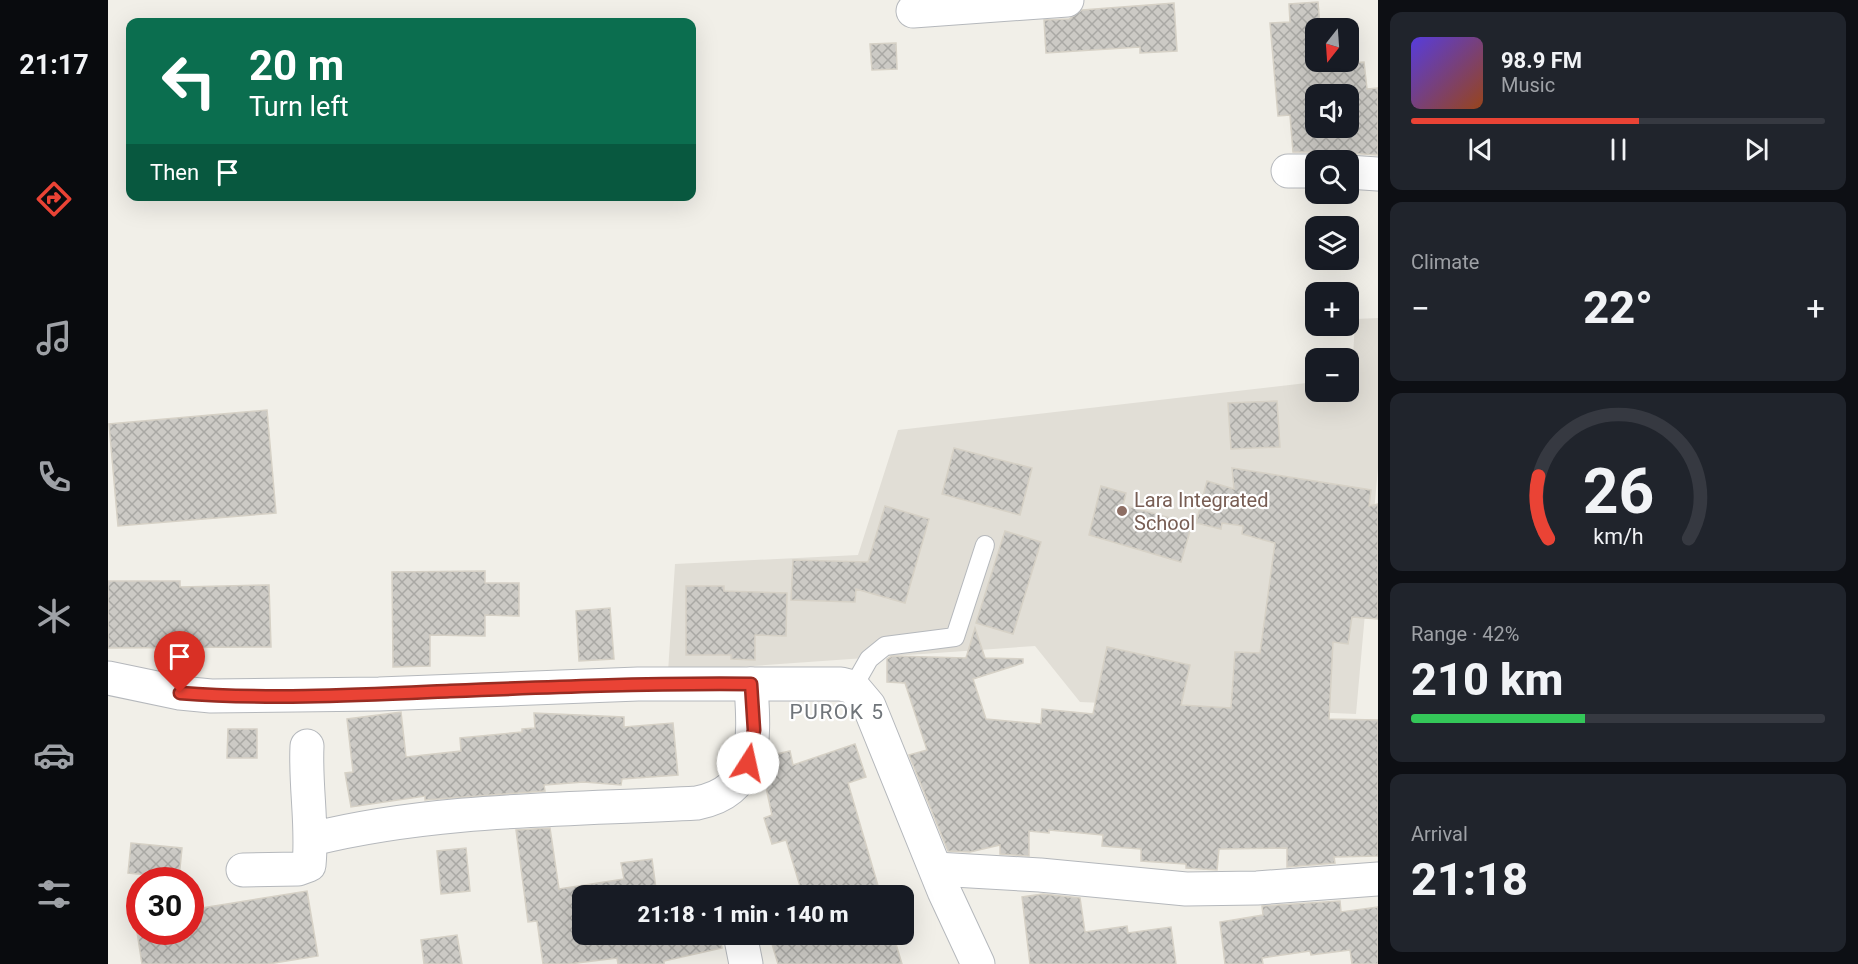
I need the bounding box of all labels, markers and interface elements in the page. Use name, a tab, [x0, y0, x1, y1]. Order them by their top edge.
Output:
north arrow	[1305, 18, 1359, 72]
map controls	[1305, 18, 1359, 402]
text: 20 m	[249, 41, 344, 90]
icon: left	[150, 42, 228, 120]
text: 98.9 FM	[1501, 48, 1582, 73]
text: 21:17	[19, 49, 89, 81]
text: Music	[1501, 73, 1555, 97]
button: sound	[1305, 84, 1359, 138]
text: Turn left	[249, 91, 349, 123]
icon: previous	[1464, 133, 1497, 166]
icon: pause	[1602, 133, 1635, 166]
icon: next	[1740, 133, 1773, 166]
button: search	[1305, 150, 1359, 204]
icon: arrive	[211, 156, 244, 189]
text: Then	[150, 160, 199, 185]
icon: directions	[33, 178, 75, 220]
button: layers	[1305, 216, 1359, 270]
text: Climate	[1411, 250, 1479, 274]
text: 22°	[1583, 281, 1653, 334]
button: +	[1305, 282, 1359, 336]
text: −	[1411, 289, 1430, 328]
text: +	[1806, 289, 1825, 328]
icon: music	[33, 317, 75, 359]
button: −	[1305, 348, 1359, 402]
text: 26	[1582, 455, 1654, 528]
icon: phone	[33, 456, 75, 498]
place label: Lara Integrated School	[1134, 488, 1268, 535]
marker: Lara Integrated School	[1115, 504, 1129, 518]
text: km/h	[1593, 524, 1643, 549]
icon: climate	[33, 595, 75, 637]
text: Range · 42%	[1411, 622, 1519, 646]
pin	[154, 631, 205, 693]
icon: arrive	[163, 640, 196, 673]
text: 210 km	[1411, 653, 1563, 706]
district label: PUROK 5	[790, 700, 884, 724]
position arrow	[716, 731, 780, 795]
icon: car	[33, 734, 75, 776]
text: Arrival	[1411, 822, 1468, 846]
text: 21:18	[1411, 853, 1528, 906]
speed limit sign: 30	[126, 867, 204, 945]
icon: filters	[33, 873, 75, 915]
text: 21:18 · 1 min · 140 m	[638, 902, 848, 927]

